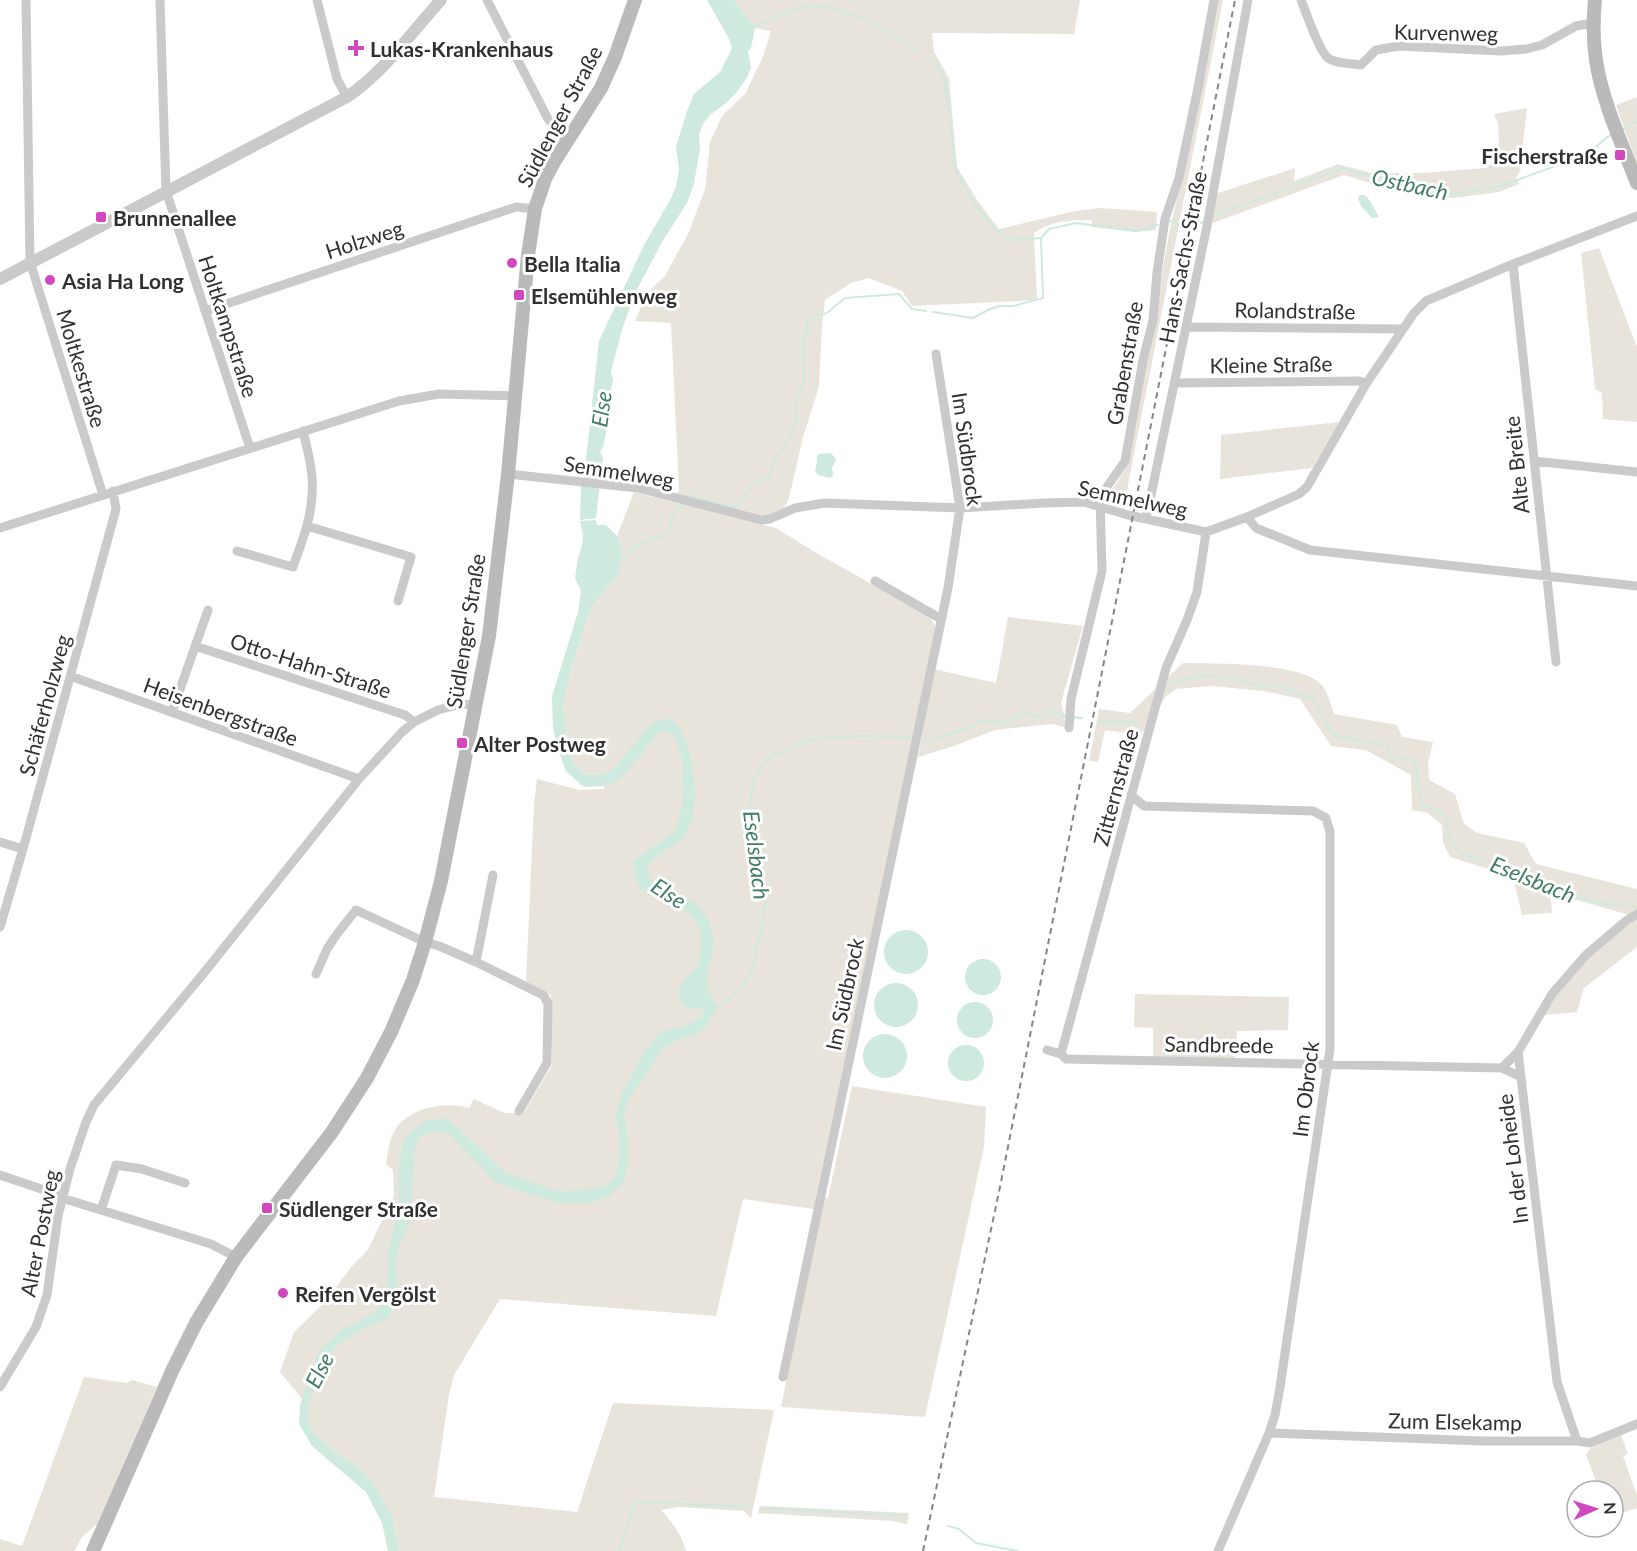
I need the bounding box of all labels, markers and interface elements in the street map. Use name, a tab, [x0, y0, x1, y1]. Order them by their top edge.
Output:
street label: Kurvenweg	[1394, 19, 1498, 45]
place label: Lukas-Krankenhaus	[370, 36, 553, 61]
marker: Lukas-Krankenhaus	[347, 39, 365, 57]
street label: Südlenger Straße	[511, 41, 607, 191]
place label: Fischerstraße	[1481, 143, 1608, 168]
marker: Fischerstraße	[1613, 148, 1627, 162]
water label: Ostbach	[1369, 163, 1451, 205]
street label: Hans-Sachs-Straße	[1153, 169, 1211, 345]
place label: Brunnenallee	[113, 205, 237, 230]
marker: Brunnenallee	[94, 210, 108, 224]
street label: Holzweg	[322, 215, 406, 263]
place label: Bella Italia	[524, 251, 621, 276]
street label: Holtkampstraße	[194, 252, 264, 400]
marker: Bella Italia	[505, 256, 519, 270]
place label: Asia Ha Long	[61, 268, 184, 293]
marker: Asia Ha Long	[43, 273, 57, 287]
place label: Elsemühlenweg	[531, 283, 677, 308]
marker: Elsemühlenweg	[512, 288, 526, 302]
street label: Rolandstraße	[1234, 296, 1356, 324]
street label: Grabenstraße	[1101, 299, 1147, 427]
street label: Moltkestraße	[52, 306, 112, 430]
street label: Kleine Straße	[1209, 350, 1333, 378]
water label: Else	[585, 389, 617, 429]
street label: Im Südbrock	[948, 391, 988, 508]
street label: Alte Breite	[1498, 415, 1534, 515]
street label: Semmelweg	[562, 450, 676, 492]
street label: Semmelweg	[1076, 474, 1190, 522]
street label: Südlenger Straße	[440, 552, 490, 710]
street label: Otto-Hahn-Straße	[227, 627, 395, 703]
street label: Schäferholzweg	[13, 631, 75, 779]
street label: Heisenbergstraße	[140, 671, 302, 751]
street label: Zitternstraße	[1087, 726, 1143, 848]
place label: Alter Postweg	[473, 731, 606, 756]
marker: Alter Postweg	[455, 736, 469, 750]
water label: Eselsbach	[738, 809, 776, 901]
water label: Eselsbach	[1487, 850, 1579, 908]
water label: Else	[647, 872, 691, 914]
street label: Im Südbrock	[820, 935, 868, 1053]
street label: Sandbreede	[1164, 1031, 1274, 1057]
street label: Im Obrock	[1287, 1039, 1323, 1138]
street label: In der Loheide	[1492, 1093, 1532, 1225]
street label: Alter Postweg	[14, 1167, 64, 1299]
place label: Südlenger Straße	[279, 1196, 438, 1221]
marker: Südlenger Straße	[260, 1201, 274, 1215]
place label: Reifen Vergölst	[295, 1281, 436, 1306]
marker: Reifen Vergölst	[276, 1286, 290, 1300]
water label: Else	[299, 1348, 339, 1392]
street label: Zum Elsekamp	[1388, 1407, 1522, 1435]
north arrow	[1565, 1479, 1625, 1539]
text: N	[1601, 1502, 1620, 1515]

